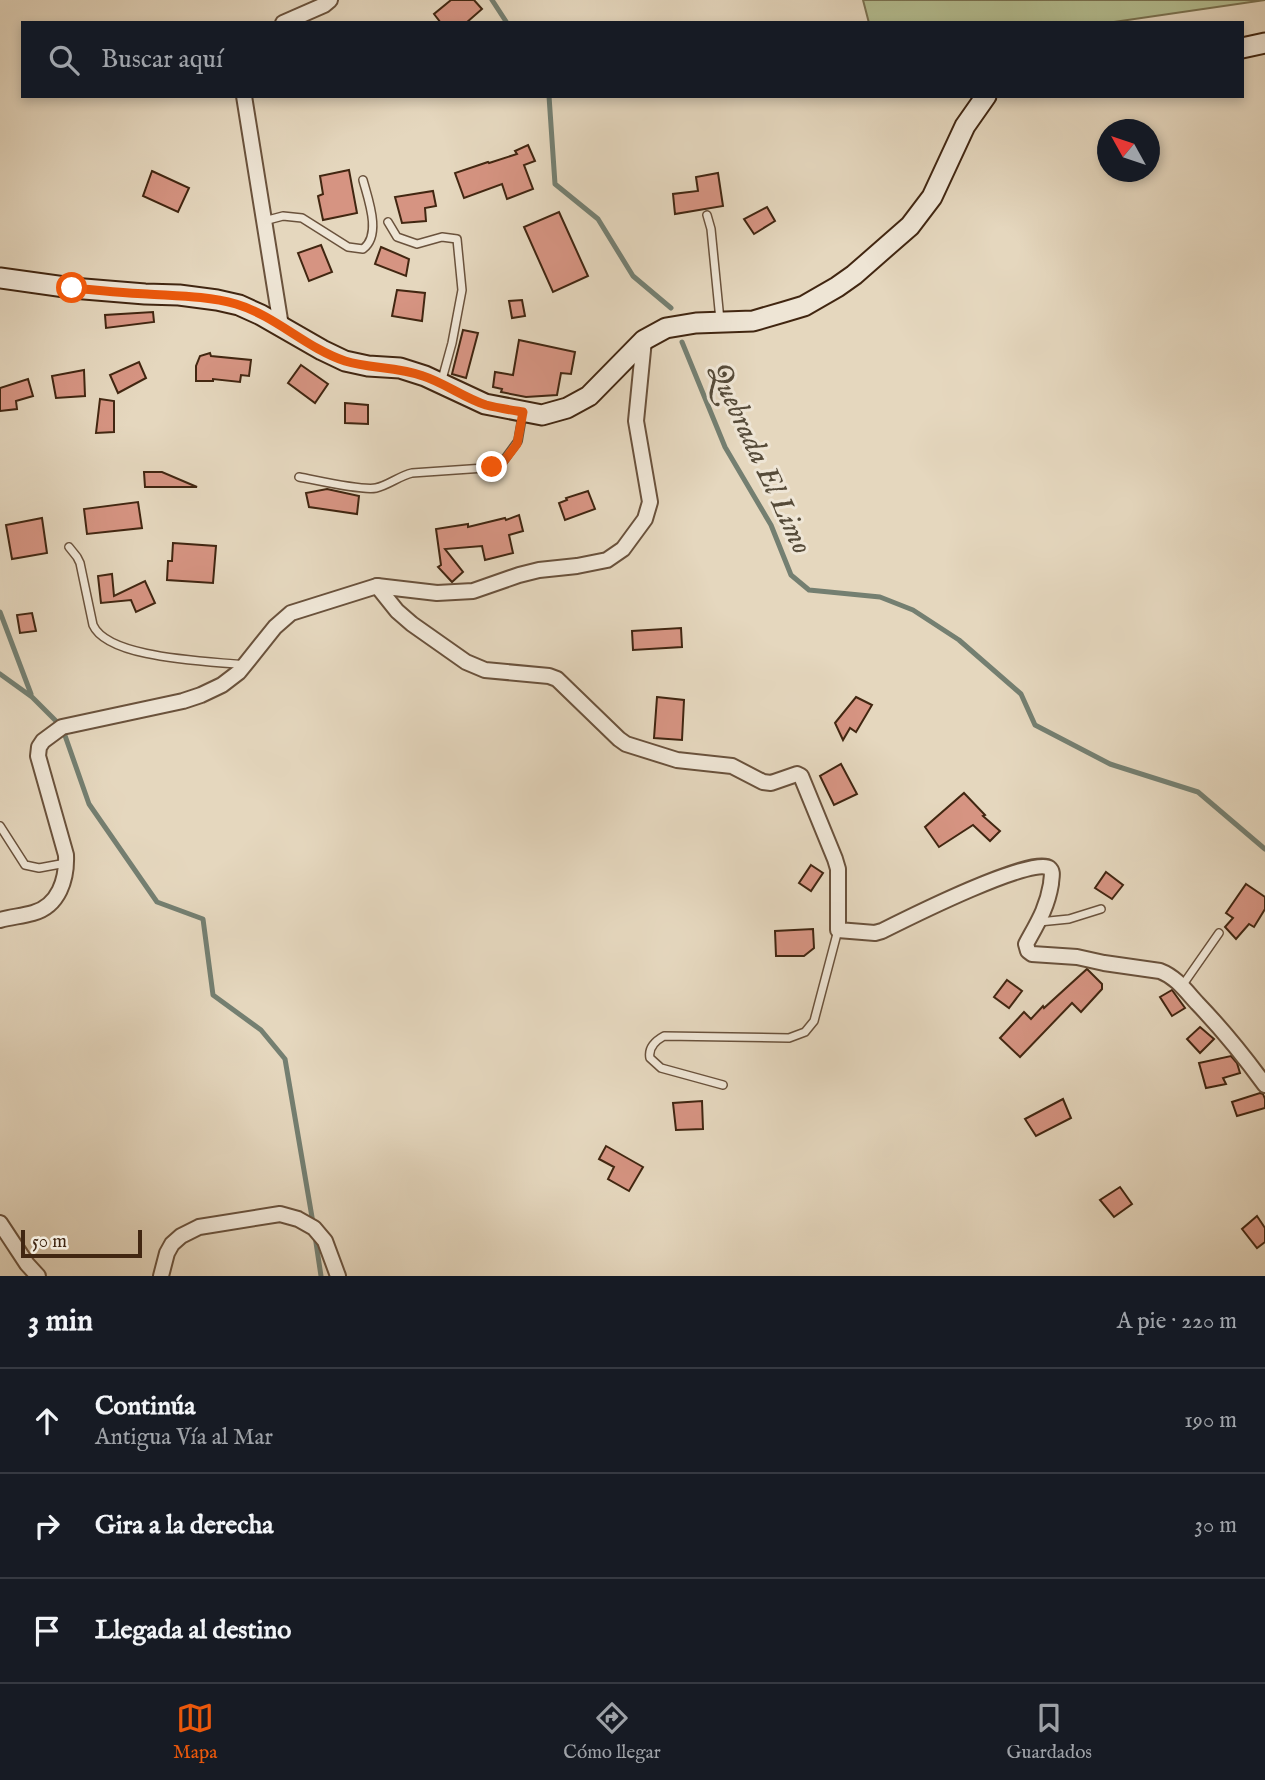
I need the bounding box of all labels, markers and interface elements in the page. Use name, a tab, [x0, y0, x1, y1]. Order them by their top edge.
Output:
search box	[21, 21, 1244, 98]
icon: search	[45, 41, 83, 79]
text: Buscar aquí	[101, 43, 223, 76]
north arrow	[1097, 119, 1160, 182]
route start	[56, 272, 87, 303]
water label: Quebrada El Limo	[698, 357, 820, 561]
route end	[476, 451, 507, 482]
scale bar	[21, 1227, 142, 1259]
text: 50 m	[32, 1230, 67, 1254]
text: 3 min	[28, 1303, 93, 1341]
text: A pie · 220 m	[1117, 1307, 1237, 1336]
text: Continúa	[95, 1390, 196, 1423]
icon: ahead	[28, 1402, 66, 1440]
text: 190 m	[1184, 1406, 1237, 1435]
text: Antigua Vía al Mar	[95, 1423, 273, 1452]
icon: right	[28, 1507, 66, 1545]
text: Gira a la derecha	[95, 1509, 274, 1542]
text: 30 m	[1194, 1511, 1237, 1540]
icon: arrive	[28, 1612, 66, 1650]
text: Llegada al destino	[95, 1614, 291, 1647]
tab: Mapa	[173, 1699, 218, 1765]
tab: Cómo llegar	[563, 1699, 661, 1765]
tab: Guardados	[1007, 1699, 1092, 1765]

